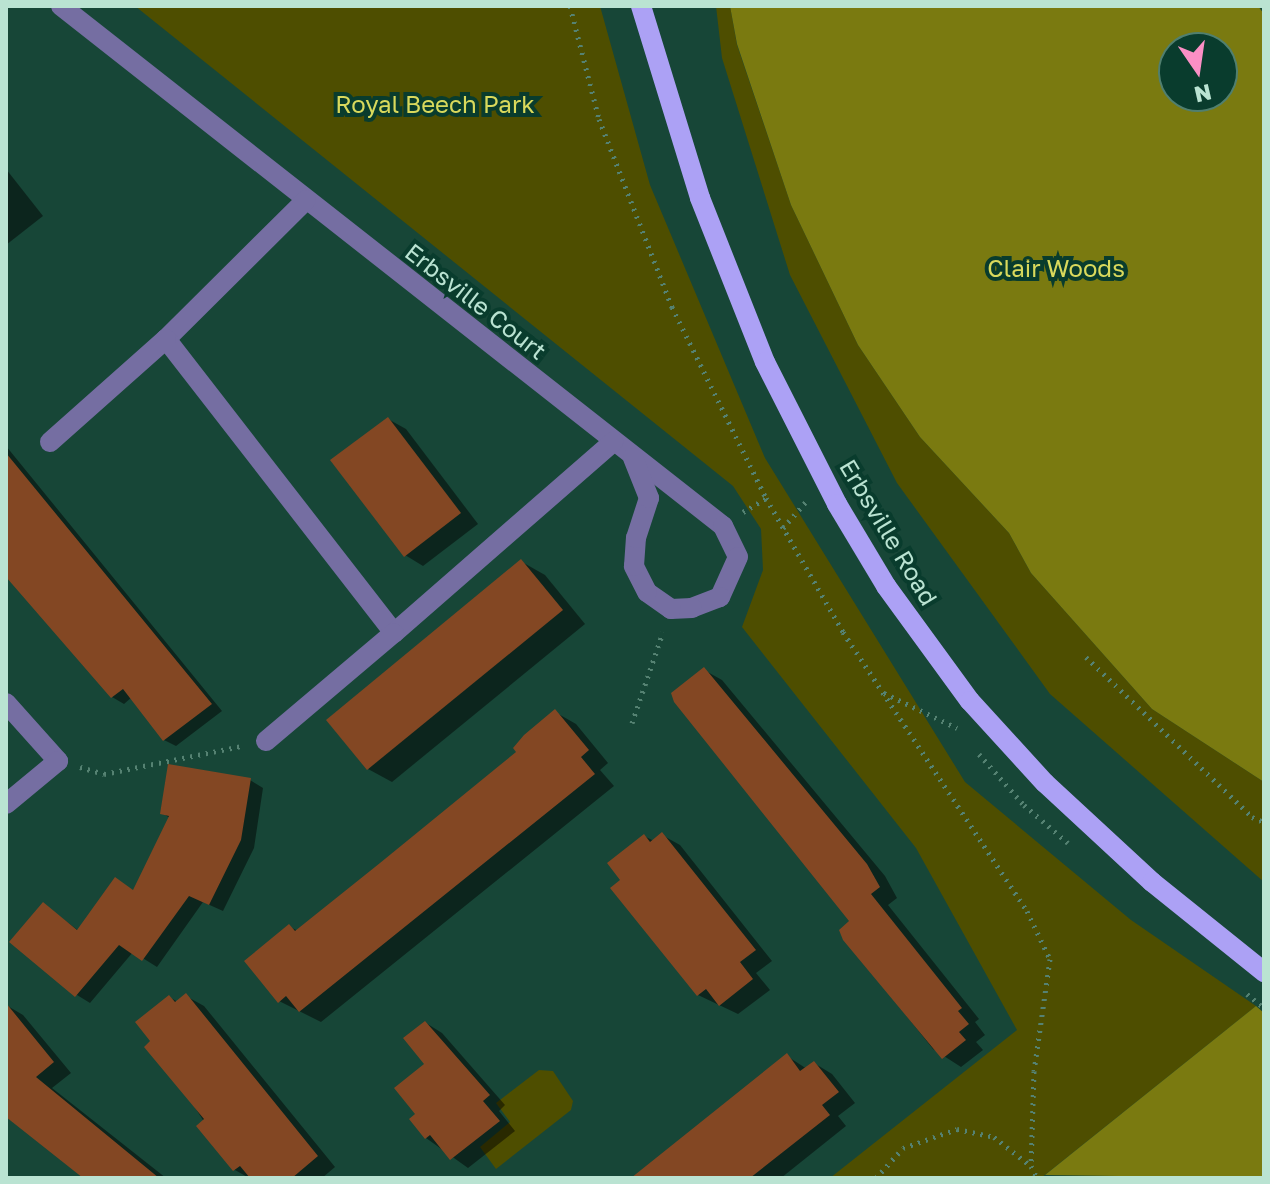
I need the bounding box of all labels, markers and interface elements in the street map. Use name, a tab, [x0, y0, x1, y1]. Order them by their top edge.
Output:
north arrow	[1158, 32, 1238, 112]
text: N	[1192, 79, 1214, 109]
park label: Royal Beech Park	[335, 90, 535, 118]
street label: Erbsville Court	[400, 237, 552, 365]
park label: Clair Woods	[987, 254, 1125, 282]
street label: Erbsville Road	[834, 454, 944, 610]

